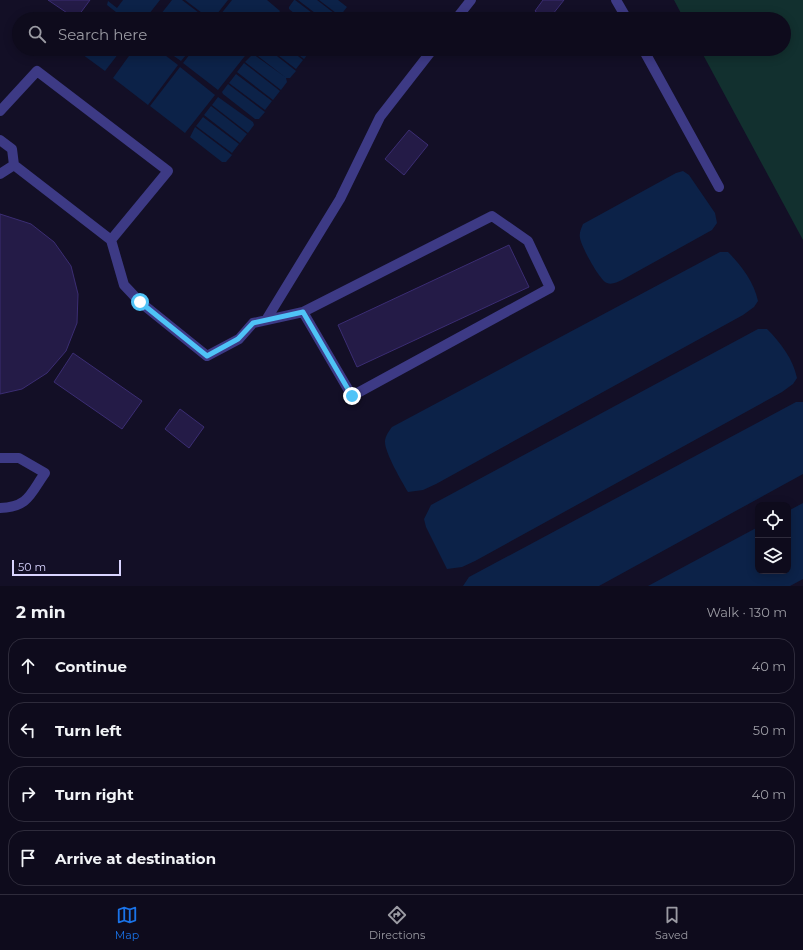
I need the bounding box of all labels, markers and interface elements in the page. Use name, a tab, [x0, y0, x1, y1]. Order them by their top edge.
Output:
search box	[12, 12, 791, 56]
icon: search	[26, 23, 48, 45]
text: Search here	[58, 25, 147, 44]
route start	[131, 293, 149, 311]
route end	[343, 387, 361, 405]
map controls	[755, 502, 791, 574]
button: locate	[755, 502, 791, 538]
button: layers	[755, 538, 791, 574]
scale bar	[12, 558, 121, 577]
text: 50 m	[18, 560, 46, 574]
text: 2 min	[16, 602, 66, 622]
text: Walk · 130 m	[706, 604, 787, 620]
icon: ahead	[17, 655, 39, 677]
text: Continue	[55, 657, 127, 676]
text: 40 m	[752, 658, 786, 674]
icon: left	[17, 719, 39, 741]
text: Turn left	[55, 721, 122, 740]
text: 50 m	[753, 722, 786, 738]
icon: right	[17, 783, 39, 805]
text: Turn right	[55, 785, 134, 804]
text: 40 m	[752, 786, 786, 802]
icon: arrive	[17, 847, 39, 869]
text: Arrive at destination	[55, 849, 216, 868]
tab: Map	[115, 904, 139, 942]
tab: Directions	[369, 904, 425, 942]
tab: Saved	[655, 904, 688, 942]

